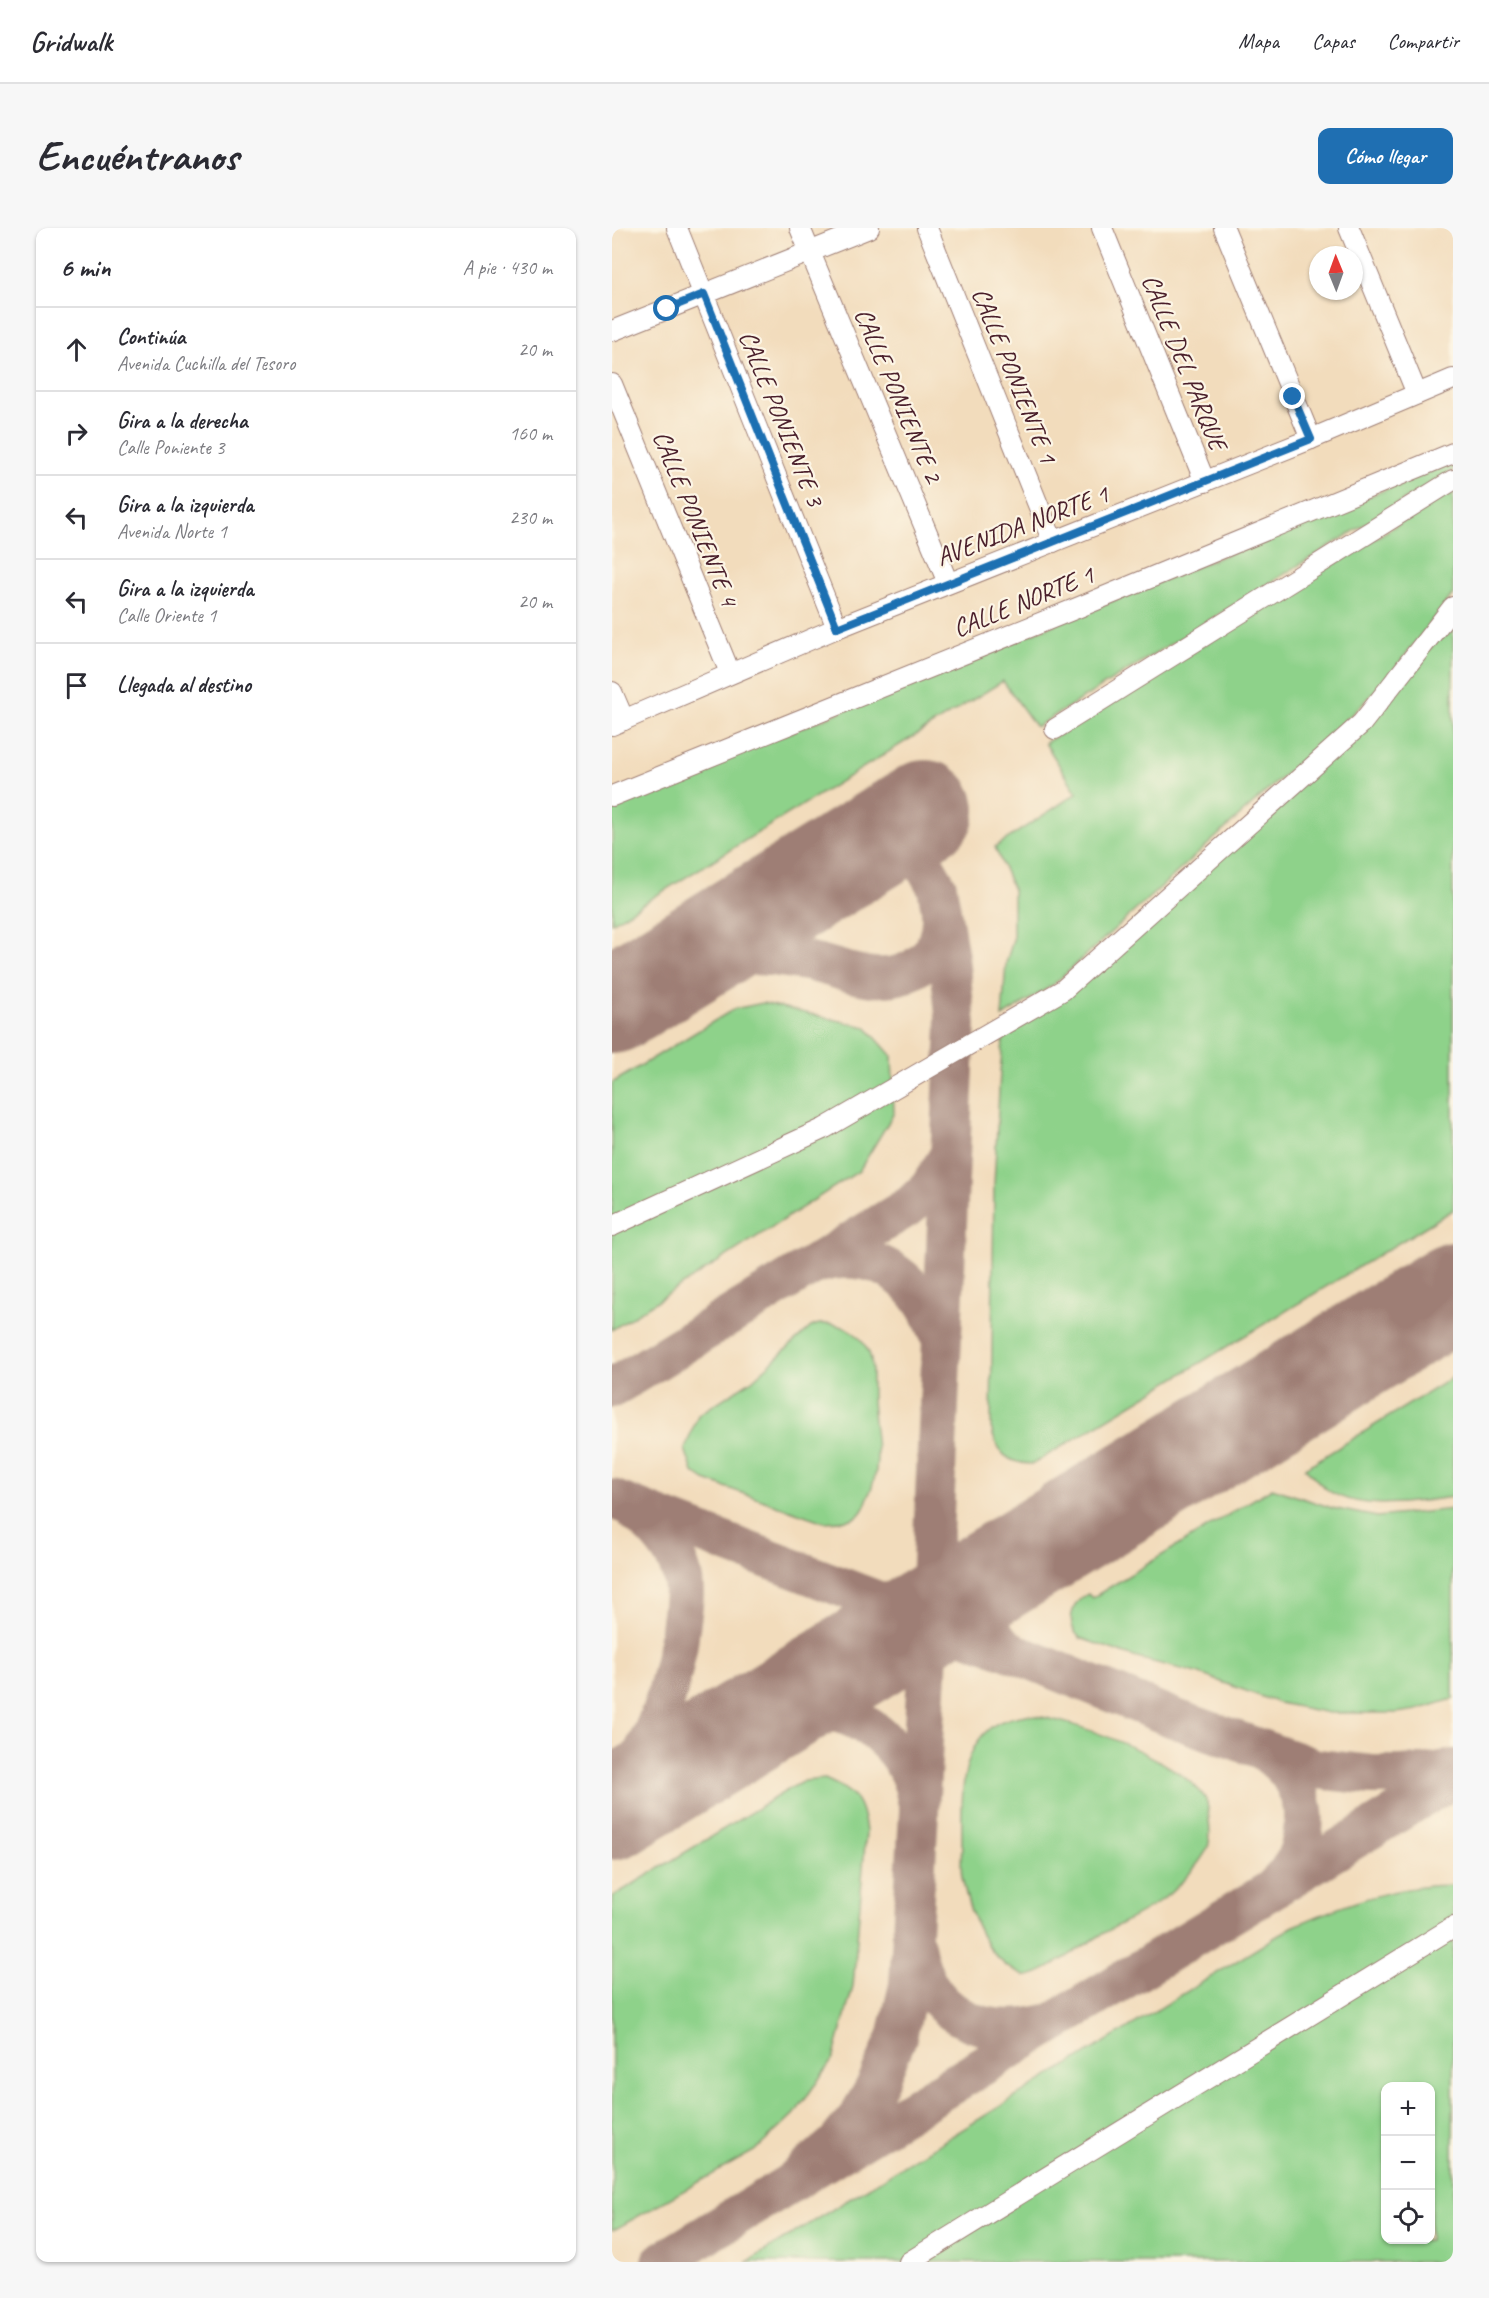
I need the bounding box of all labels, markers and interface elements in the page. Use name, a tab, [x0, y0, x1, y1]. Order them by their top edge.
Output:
text: Gridwalk	[30, 24, 112, 59]
text: Mapa	[1238, 28, 1279, 54]
text: Capas	[1312, 28, 1355, 54]
text: Compartir	[1388, 28, 1459, 54]
button: Cómo llegar	[1318, 128, 1453, 184]
text: Encuéntranos	[36, 130, 238, 183]
north arrow	[1309, 246, 1363, 300]
text: 6 min	[60, 251, 110, 284]
text: A pie · 430 m	[463, 255, 552, 280]
street label: CALLE DEL PARQUE	[1134, 269, 1236, 459]
street label: CALLE PONIENTE 1	[964, 283, 1065, 469]
route start	[653, 295, 679, 321]
street label: CALLE PONIENTE 2	[847, 303, 951, 489]
text: Continúa	[117, 323, 185, 351]
street label: CALLE PONIENTE 3	[731, 326, 833, 513]
icon: ahead	[60, 333, 93, 366]
text: 20 m	[518, 337, 552, 362]
text: Avenida Cuchilla del Tesoro	[117, 351, 295, 376]
route end	[1279, 383, 1305, 409]
text: Gira a la derecha	[117, 407, 248, 435]
icon: right	[60, 417, 93, 450]
text: 160 m	[509, 421, 552, 446]
street label: CALLE PONIENTE 4	[645, 426, 747, 613]
text: Calle Poniente 3	[117, 435, 225, 460]
street label: AVENIDA NORTE 1	[931, 477, 1114, 573]
text: Gira a la izquierda	[117, 491, 254, 519]
icon: left	[60, 501, 93, 534]
text: 230 m	[509, 505, 552, 530]
text: Avenida Norte 1	[117, 519, 227, 544]
street label: CALLE NORTE 1	[948, 558, 1100, 645]
text: Gira a la izquierda	[117, 575, 254, 603]
icon: left	[60, 585, 93, 618]
text: 20 m	[518, 589, 552, 614]
text: Calle Oriente 1	[117, 603, 217, 628]
icon: arrive	[60, 669, 93, 702]
text: Llegada al destino	[117, 671, 251, 699]
map controls	[1381, 2082, 1435, 2244]
button: +	[1381, 2082, 1435, 2136]
button: −	[1381, 2136, 1435, 2190]
button: locate	[1381, 2190, 1435, 2244]

